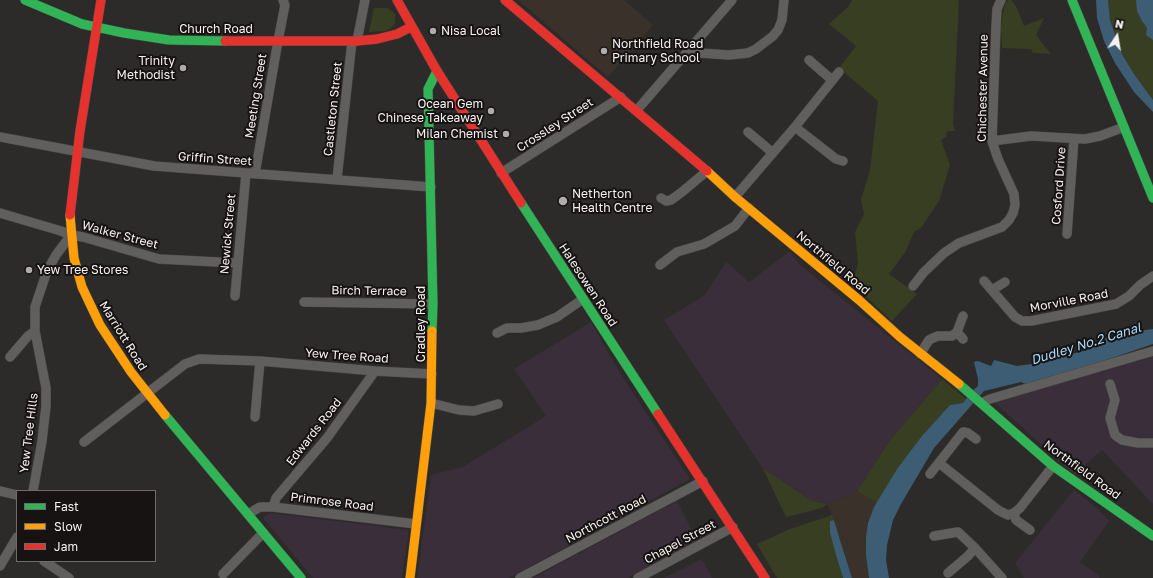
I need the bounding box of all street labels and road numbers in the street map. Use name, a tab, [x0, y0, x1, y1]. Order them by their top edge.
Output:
street label: Church Road	[179, 22, 253, 36]
street label: Chichester Avenue	[975, 34, 991, 142]
street label: Meeting Street	[242, 53, 270, 139]
street label: Castleton Street	[321, 61, 345, 157]
street label: Crossley Street	[514, 95, 596, 155]
street label: Cosford Drive	[1049, 147, 1069, 225]
street label: Griffin Street	[177, 149, 253, 169]
street label: Newick Street	[217, 193, 239, 275]
street label: Walker Street	[80, 218, 160, 252]
street label: Northfield Road	[793, 228, 873, 298]
street label: Halesowen Road	[556, 241, 620, 329]
street label: Birch Terrace	[331, 283, 407, 299]
street label: Cradley Road	[414, 286, 428, 362]
street label: Morville Road	[1029, 286, 1109, 316]
street label: Marriott Road	[96, 299, 150, 373]
street label: Yew Tree Road	[305, 346, 389, 366]
street label: Yew Tree Hills	[17, 392, 41, 474]
street label: Edwards Road	[283, 395, 345, 469]
street label: Northfield Road	[1041, 437, 1123, 503]
street label: Primrose Road	[290, 490, 374, 514]
street label: Northcott Road	[563, 492, 649, 546]
street label: Chapel Street	[642, 517, 718, 567]

